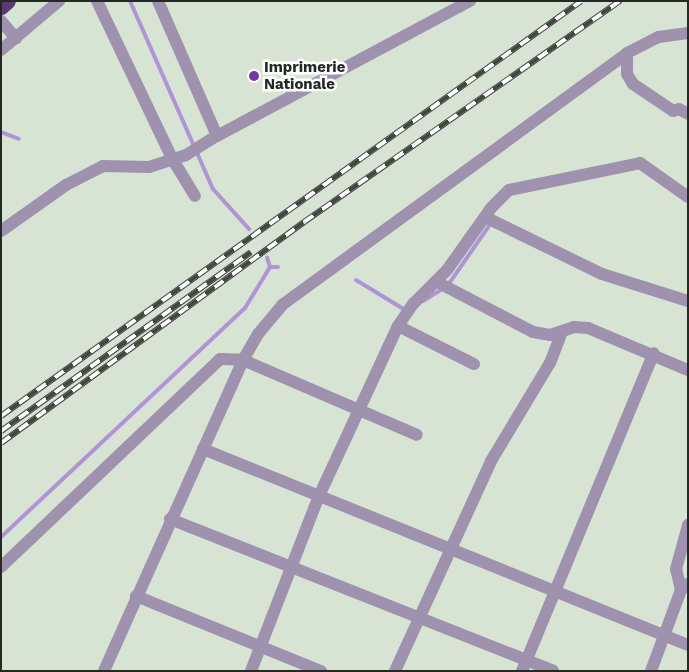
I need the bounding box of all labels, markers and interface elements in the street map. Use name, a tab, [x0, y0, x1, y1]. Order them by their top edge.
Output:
place label: Imprimerie Nationale	[264, 58, 345, 93]
marker: Imprimerie Nationale	[248, 70, 260, 82]

